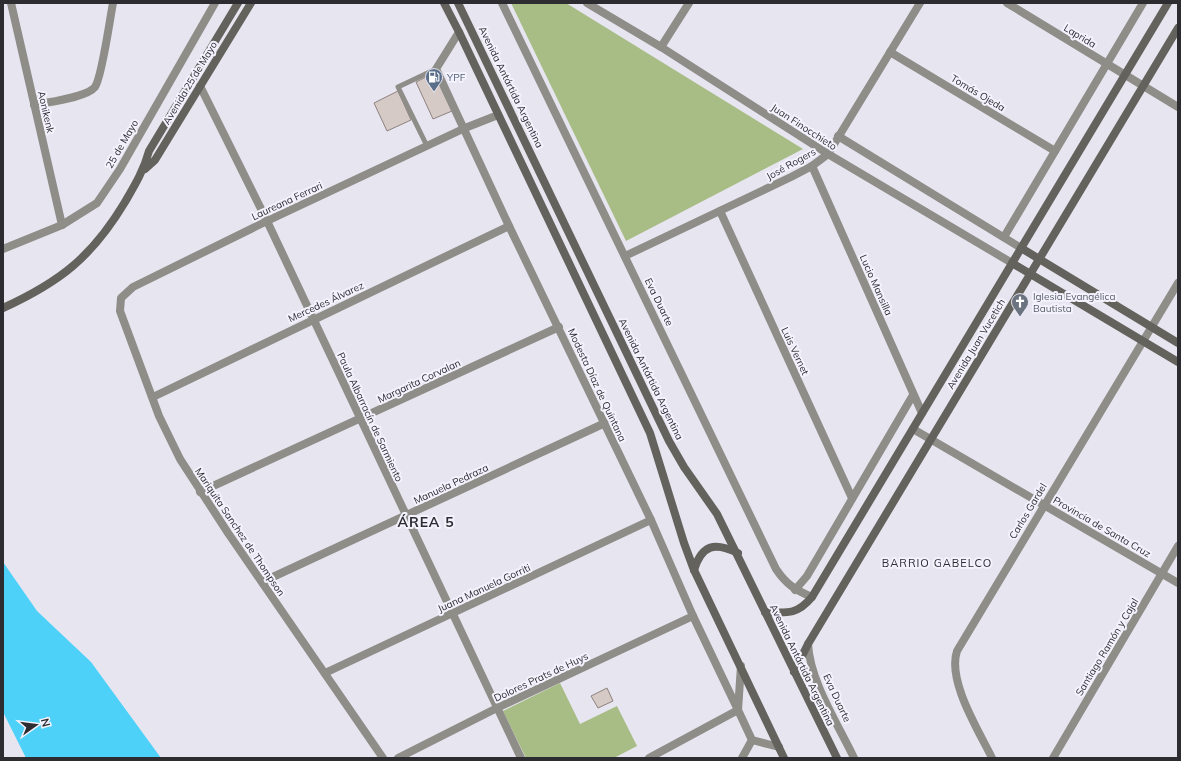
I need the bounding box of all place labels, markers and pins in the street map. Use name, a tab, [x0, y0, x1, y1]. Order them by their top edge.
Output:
fuel station icon: YPF	[424, 67, 444, 92]
place label: YPF	[446, 71, 466, 84]
place label: Iglesia Evangélica Bautista	[1033, 290, 1115, 315]
church icon: Iglesia Evangélica Bautista	[1010, 292, 1030, 317]

